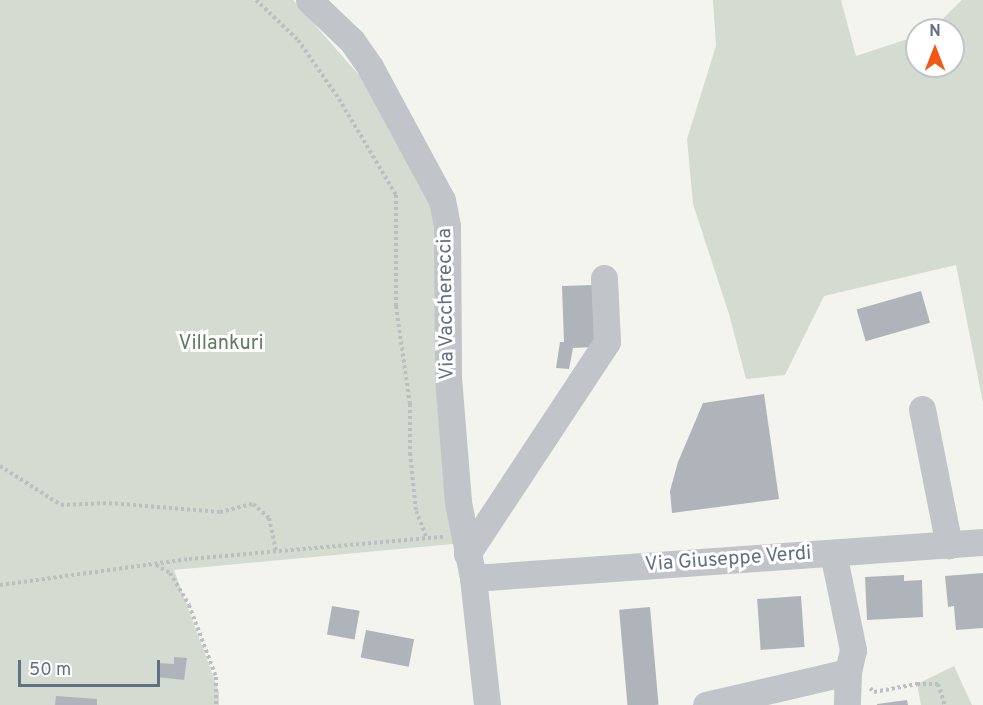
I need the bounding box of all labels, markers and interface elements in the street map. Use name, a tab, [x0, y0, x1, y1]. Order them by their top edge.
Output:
north arrow	[905, 18, 965, 78]
text: N	[929, 22, 941, 42]
street label: Via Vacchereccia	[434, 227, 460, 381]
park label: Villankuri	[178, 332, 264, 356]
street label: Via Giuseppe Verdi	[644, 542, 812, 578]
scale bar	[21, 648, 164, 686]
text: 50 m	[29, 659, 71, 682]

